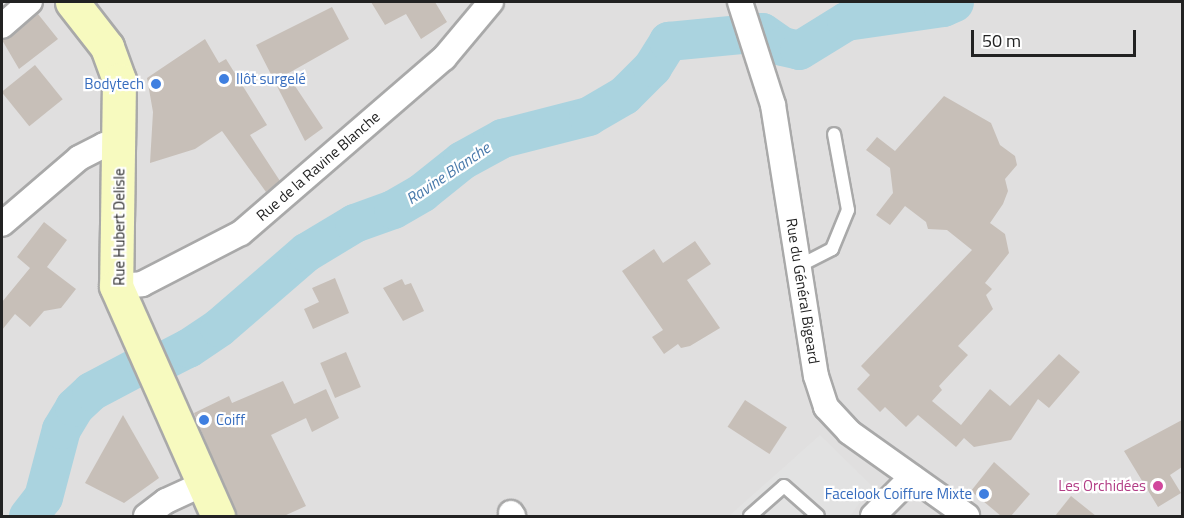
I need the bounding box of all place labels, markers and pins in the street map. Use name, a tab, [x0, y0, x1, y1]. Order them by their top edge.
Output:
place label: Ilôt surgelé	[236, 70, 306, 88]
marker: Ilôt surgelé	[217, 72, 231, 86]
place label: Bodytech	[84, 75, 144, 93]
marker: Bodytech	[149, 77, 163, 91]
place label: Coiff	[216, 411, 245, 429]
marker: Coiff	[197, 413, 211, 427]
place label: Les Orchidées	[1058, 477, 1146, 495]
marker: Les Orchidées	[1151, 479, 1165, 493]
place label: Facelook Coiffure Mixte	[825, 485, 972, 503]
marker: Facelook Coiffure Mixte	[977, 487, 991, 501]

